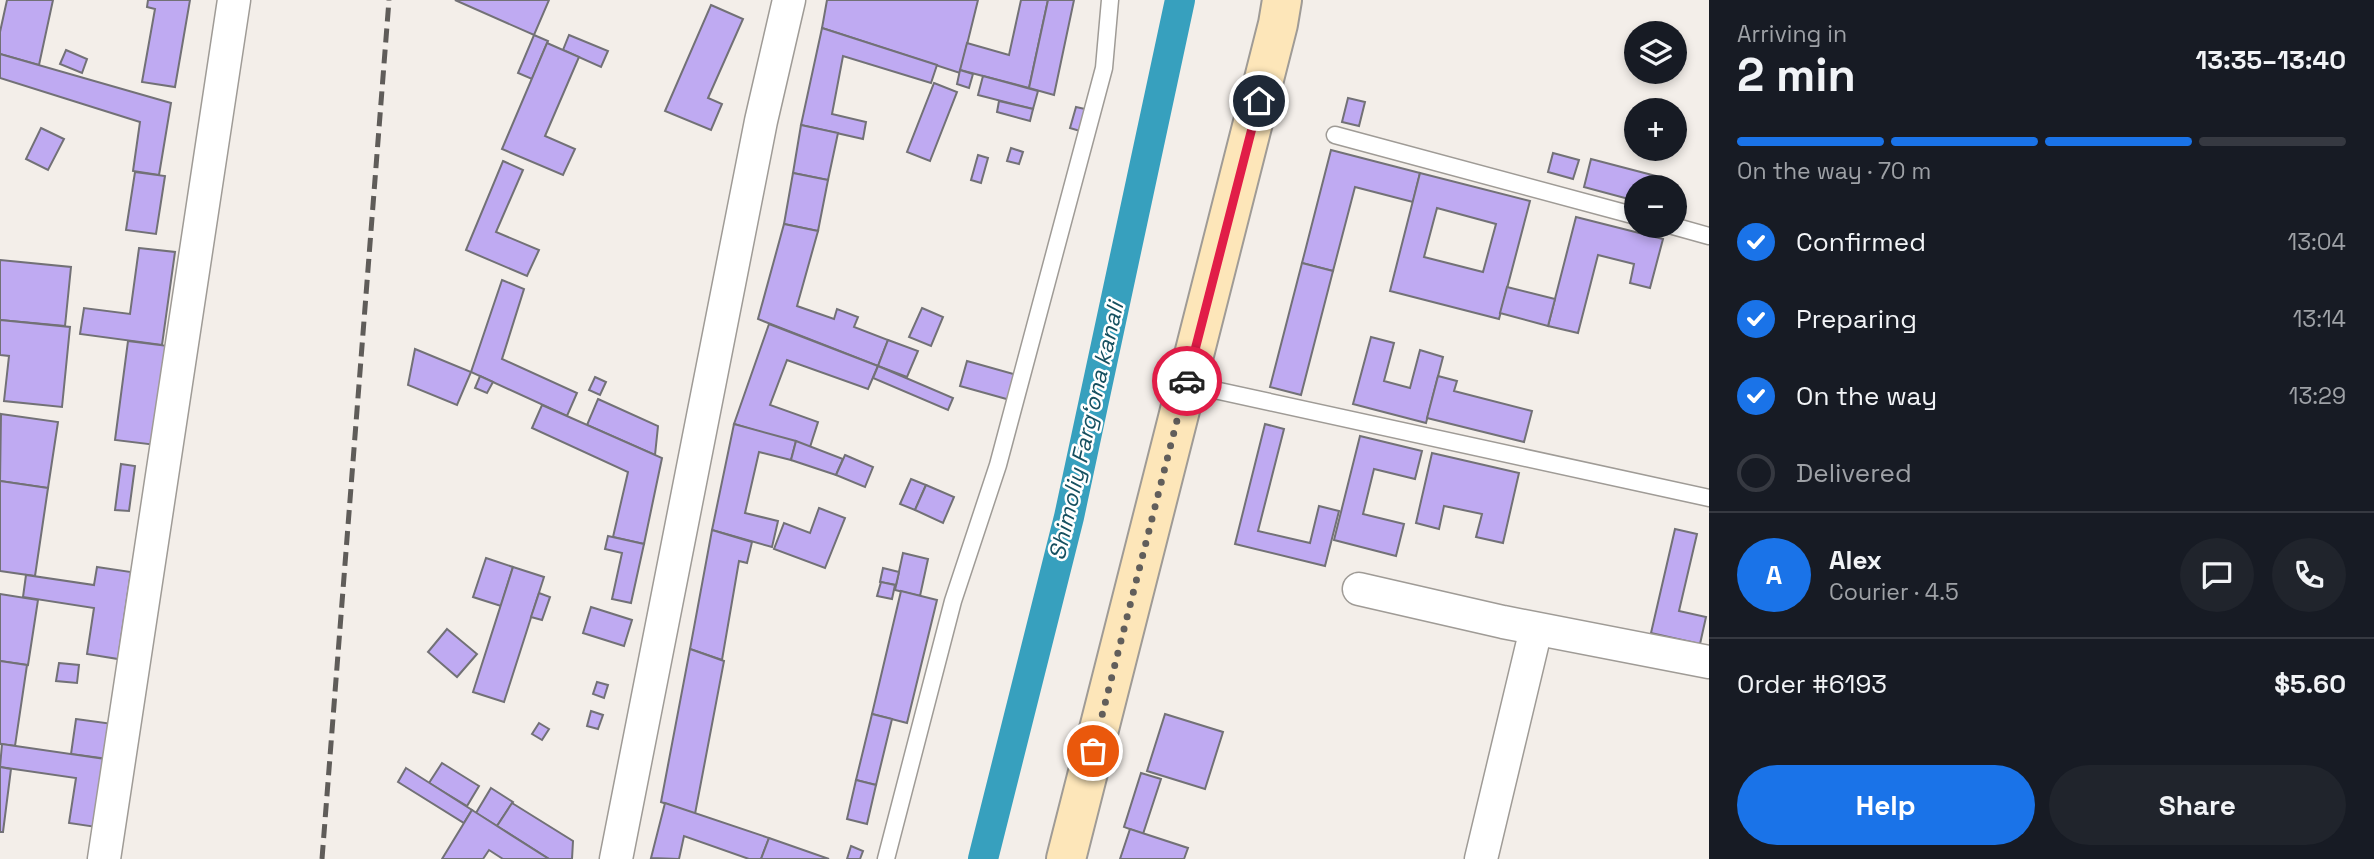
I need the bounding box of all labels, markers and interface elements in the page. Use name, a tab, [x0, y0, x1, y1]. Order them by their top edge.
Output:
text: Arriving in	[1737, 19, 1847, 49]
map controls	[1624, 21, 1687, 238]
button: layers	[1624, 21, 1687, 84]
text: 13:35–13:40	[2195, 43, 2346, 77]
text: 2 min	[1737, 46, 1856, 104]
pin	[1229, 71, 1289, 131]
icon: home	[1240, 82, 1278, 120]
button: +	[1624, 98, 1687, 161]
text: On the way · 70 m	[1737, 156, 1931, 186]
button: −	[1624, 175, 1687, 238]
icon: check	[1737, 223, 1775, 261]
text: Confirmed	[1796, 225, 1926, 259]
text: 13:04	[2288, 227, 2346, 257]
water label: Shimoliy Fargʻona kanali	[1042, 297, 1131, 563]
icon: check	[1737, 300, 1775, 338]
text: Preparing	[1796, 302, 1917, 336]
text: 13:14	[2293, 304, 2346, 334]
courier	[1152, 346, 1222, 416]
icon: car	[1168, 362, 1206, 400]
icon: check	[1737, 377, 1775, 415]
text: On the way	[1796, 379, 1937, 413]
text: 13:29	[2289, 381, 2346, 411]
text: Delivered	[1796, 456, 1912, 490]
button: chat	[2180, 538, 2254, 612]
button: phone	[2272, 538, 2346, 612]
text: Alex	[1829, 543, 1882, 577]
text: A	[1766, 558, 1782, 592]
text: Courier · 4.5	[1829, 577, 1959, 607]
text: Order #6193	[1737, 667, 1887, 701]
text: $5.60	[2274, 667, 2346, 701]
pin	[1063, 721, 1123, 781]
icon: bag	[1074, 732, 1112, 770]
button: Help	[1737, 765, 2035, 845]
button: Share	[2049, 765, 2346, 845]

